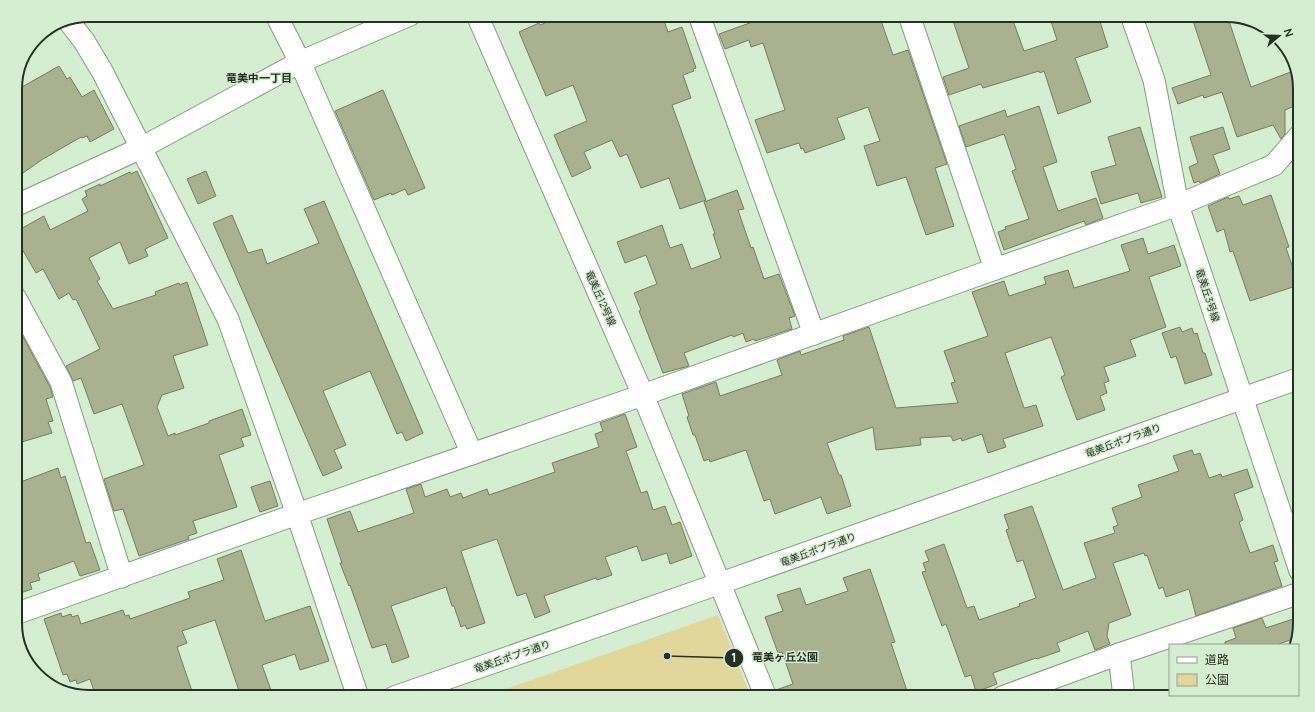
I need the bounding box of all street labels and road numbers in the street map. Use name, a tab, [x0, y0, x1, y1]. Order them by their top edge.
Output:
street label: 竜美丘3号線	[1193, 266, 1223, 324]
street label: 竜美丘12号線	[582, 268, 620, 328]
street label: 竜美丘ポプラ通り	[1083, 420, 1163, 460]
street label: 竜美丘ポプラ通り	[778, 529, 858, 569]
street label: 竜美丘ポプラ通り	[472, 636, 552, 676]

